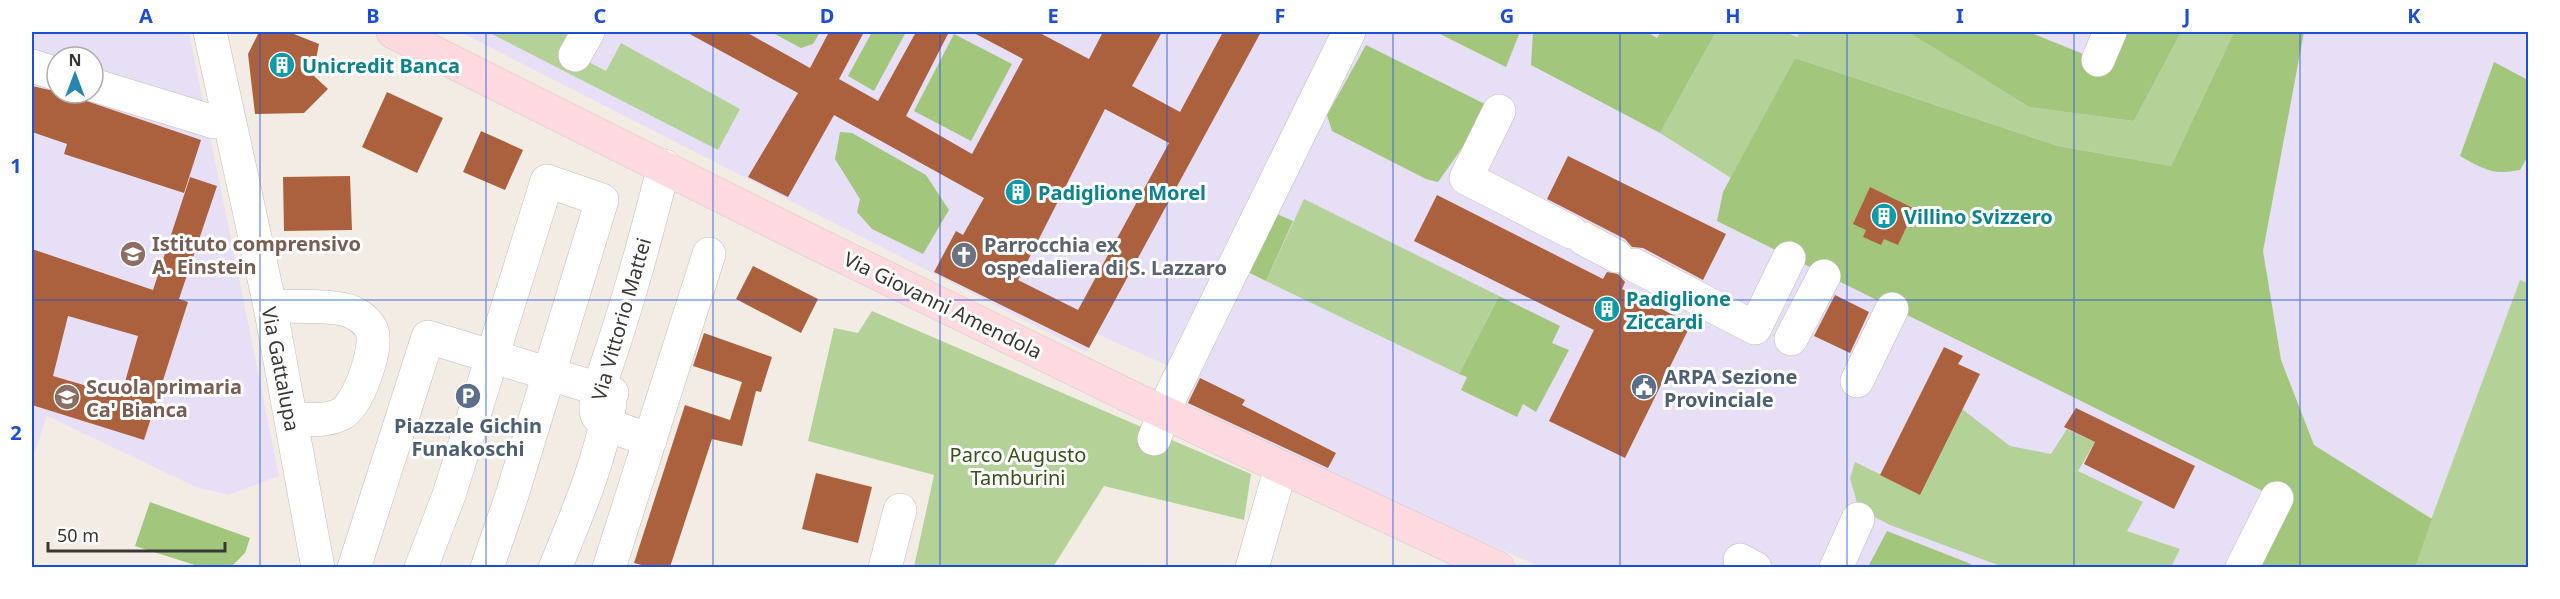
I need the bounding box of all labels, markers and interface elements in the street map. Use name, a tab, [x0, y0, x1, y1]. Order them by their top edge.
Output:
text: A	[139, 2, 153, 29]
text: B	[366, 2, 380, 29]
text: C	[594, 2, 607, 29]
text: D	[820, 2, 834, 29]
text: E	[1047, 2, 1059, 29]
text: F	[1275, 2, 1285, 29]
text: G	[1500, 2, 1514, 29]
text: H	[1725, 2, 1741, 29]
text: I	[1956, 2, 1964, 29]
text: J	[2182, 2, 2190, 29]
text: K	[2407, 2, 2421, 29]
north arrow	[45, 45, 105, 105]
text: N	[68, 49, 82, 71]
building icon: Unicredit Banca	[267, 50, 297, 80]
place label: Unicredit Banca	[302, 52, 460, 79]
text: 1	[10, 152, 22, 179]
building icon: Padiglione Morel	[1003, 177, 1033, 207]
place label: Padiglione Morel	[1038, 179, 1206, 206]
building icon: Villino Svizzero	[1869, 201, 1899, 231]
place label: Villino Svizzero	[1904, 203, 2053, 230]
place label: Istituto comprensivo A. Einstein	[152, 230, 361, 280]
place label: Parrocchia ex ospedaliera di S. Lazzaro	[984, 231, 1227, 281]
street label: Via Vittorio Mattei	[585, 234, 657, 404]
school or university icon: Istituto comprensivo A. Einstein	[118, 239, 148, 269]
church icon: Parrocchia ex ospedaliera di S. Lazzaro	[949, 240, 979, 270]
street label: Via Giovanni Amendola	[839, 245, 1047, 365]
place label: Padiglione Ziccardi	[1626, 285, 1731, 335]
building icon: Padiglione Ziccardi	[1592, 294, 1622, 324]
street label: Via Gattalupa	[256, 305, 306, 433]
place label: ARPA Sezione Provinciale	[1664, 363, 1798, 413]
public building icon: ARPA Sezione Provinciale	[1629, 372, 1659, 402]
place label: Scuola primaria Ca' Bianca	[86, 373, 242, 423]
parking icon: Piazzale Gichin Funakoschi	[453, 381, 483, 411]
school or university icon: Scuola primaria Ca' Bianca	[52, 382, 82, 412]
place label: Piazzale Gichin Funakoschi	[394, 412, 542, 462]
text: 2	[10, 419, 22, 446]
park label: Parco Augusto Tamburini	[950, 441, 1086, 491]
scale bar	[48, 515, 225, 553]
text: 50 m	[57, 523, 99, 547]

